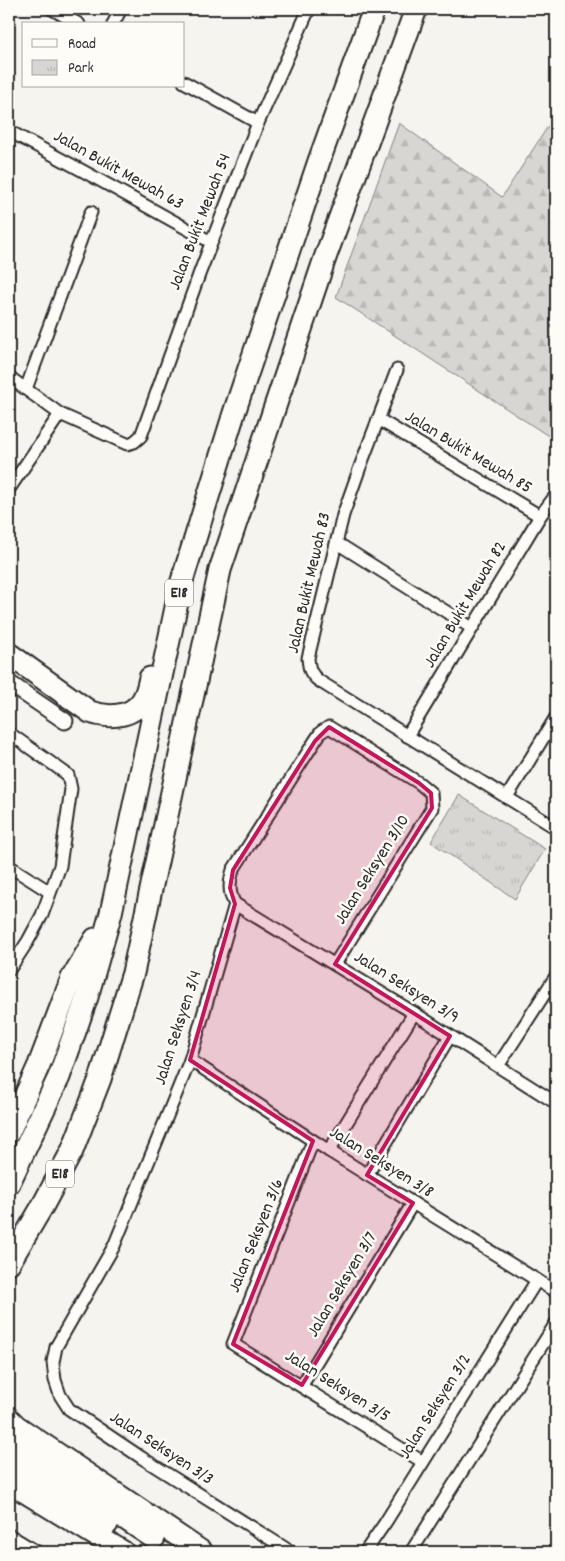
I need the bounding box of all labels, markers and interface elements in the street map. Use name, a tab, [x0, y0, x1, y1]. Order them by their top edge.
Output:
legend	[22, 22, 185, 88]
text: Road	[68, 34, 96, 56]
text: Park	[68, 58, 94, 80]
street label: Jalan Bukit Mewah 63	[48, 125, 188, 217]
street label: Jalan Bukit Mewah 54	[163, 150, 239, 294]
street label: Jalan Bukit Mewah 85	[400, 405, 536, 501]
street label: Jalan Bukit Mewah 83	[282, 510, 338, 656]
street label: Jalan Bukit Mewah 82	[418, 537, 514, 673]
road number: E18	[165, 580, 193, 606]
street label: Jalan Seksyen 3/10	[329, 810, 417, 930]
street label: Jalan Seksyen 3/9	[348, 946, 464, 1030]
street label: Jalan Seksyen 3/4	[149, 967, 209, 1089]
street label: Jalan Seksyen 3/8	[324, 1121, 438, 1205]
road number: E18	[46, 1160, 74, 1188]
street label: Jalan Seksyen 3/6	[223, 1175, 291, 1297]
street label: Jalan Seksyen 3/7	[302, 1228, 384, 1342]
street label: Jalan Seksyen 3/5	[279, 1345, 395, 1429]
street label: Jalan Seksyen 3/2	[394, 1350, 478, 1464]
street label: Jalan Seksyen 3/3	[104, 1406, 218, 1492]

